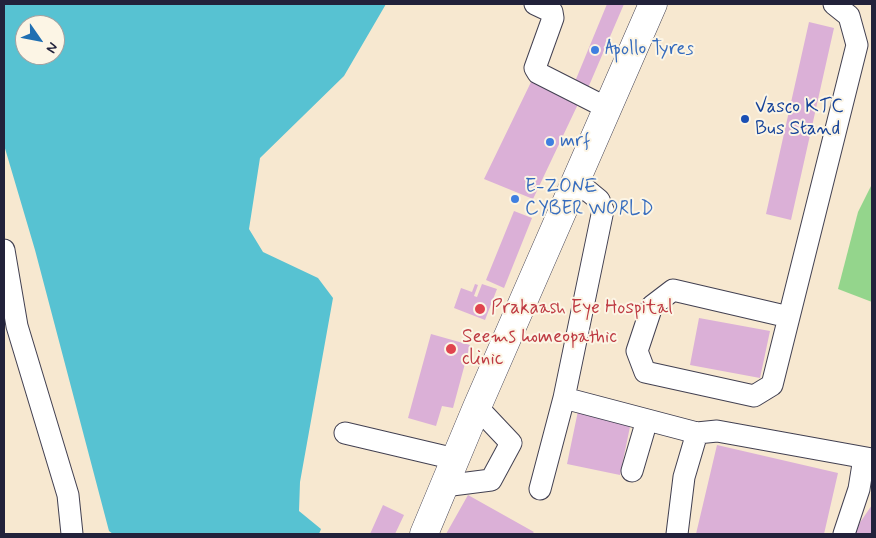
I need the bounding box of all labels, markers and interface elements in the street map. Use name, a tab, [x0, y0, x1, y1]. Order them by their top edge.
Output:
north arrow	[15, 15, 65, 65]
text: N	[42, 39, 62, 56]
place label: Apollo Tyres	[605, 39, 694, 61]
marker: Apollo Tyres	[589, 44, 601, 56]
place label: Vasco KTC Bus Stand	[755, 97, 844, 141]
marker: Vasco KTC Bus Stand	[739, 113, 751, 125]
place label: mrf	[560, 131, 590, 153]
marker: mrf	[544, 136, 556, 148]
place label: E-ZONE CYBER WORLD	[525, 177, 654, 221]
marker: E-ZONE CYBER WORLD	[509, 193, 521, 205]
place label: Prakaash Eye Hospital	[491, 298, 673, 320]
marker: Prakaash Eye Hospital	[473, 302, 487, 316]
place label: Seems homeopathic clinic	[462, 327, 617, 371]
marker: Seems homeopathic clinic	[444, 342, 458, 356]

